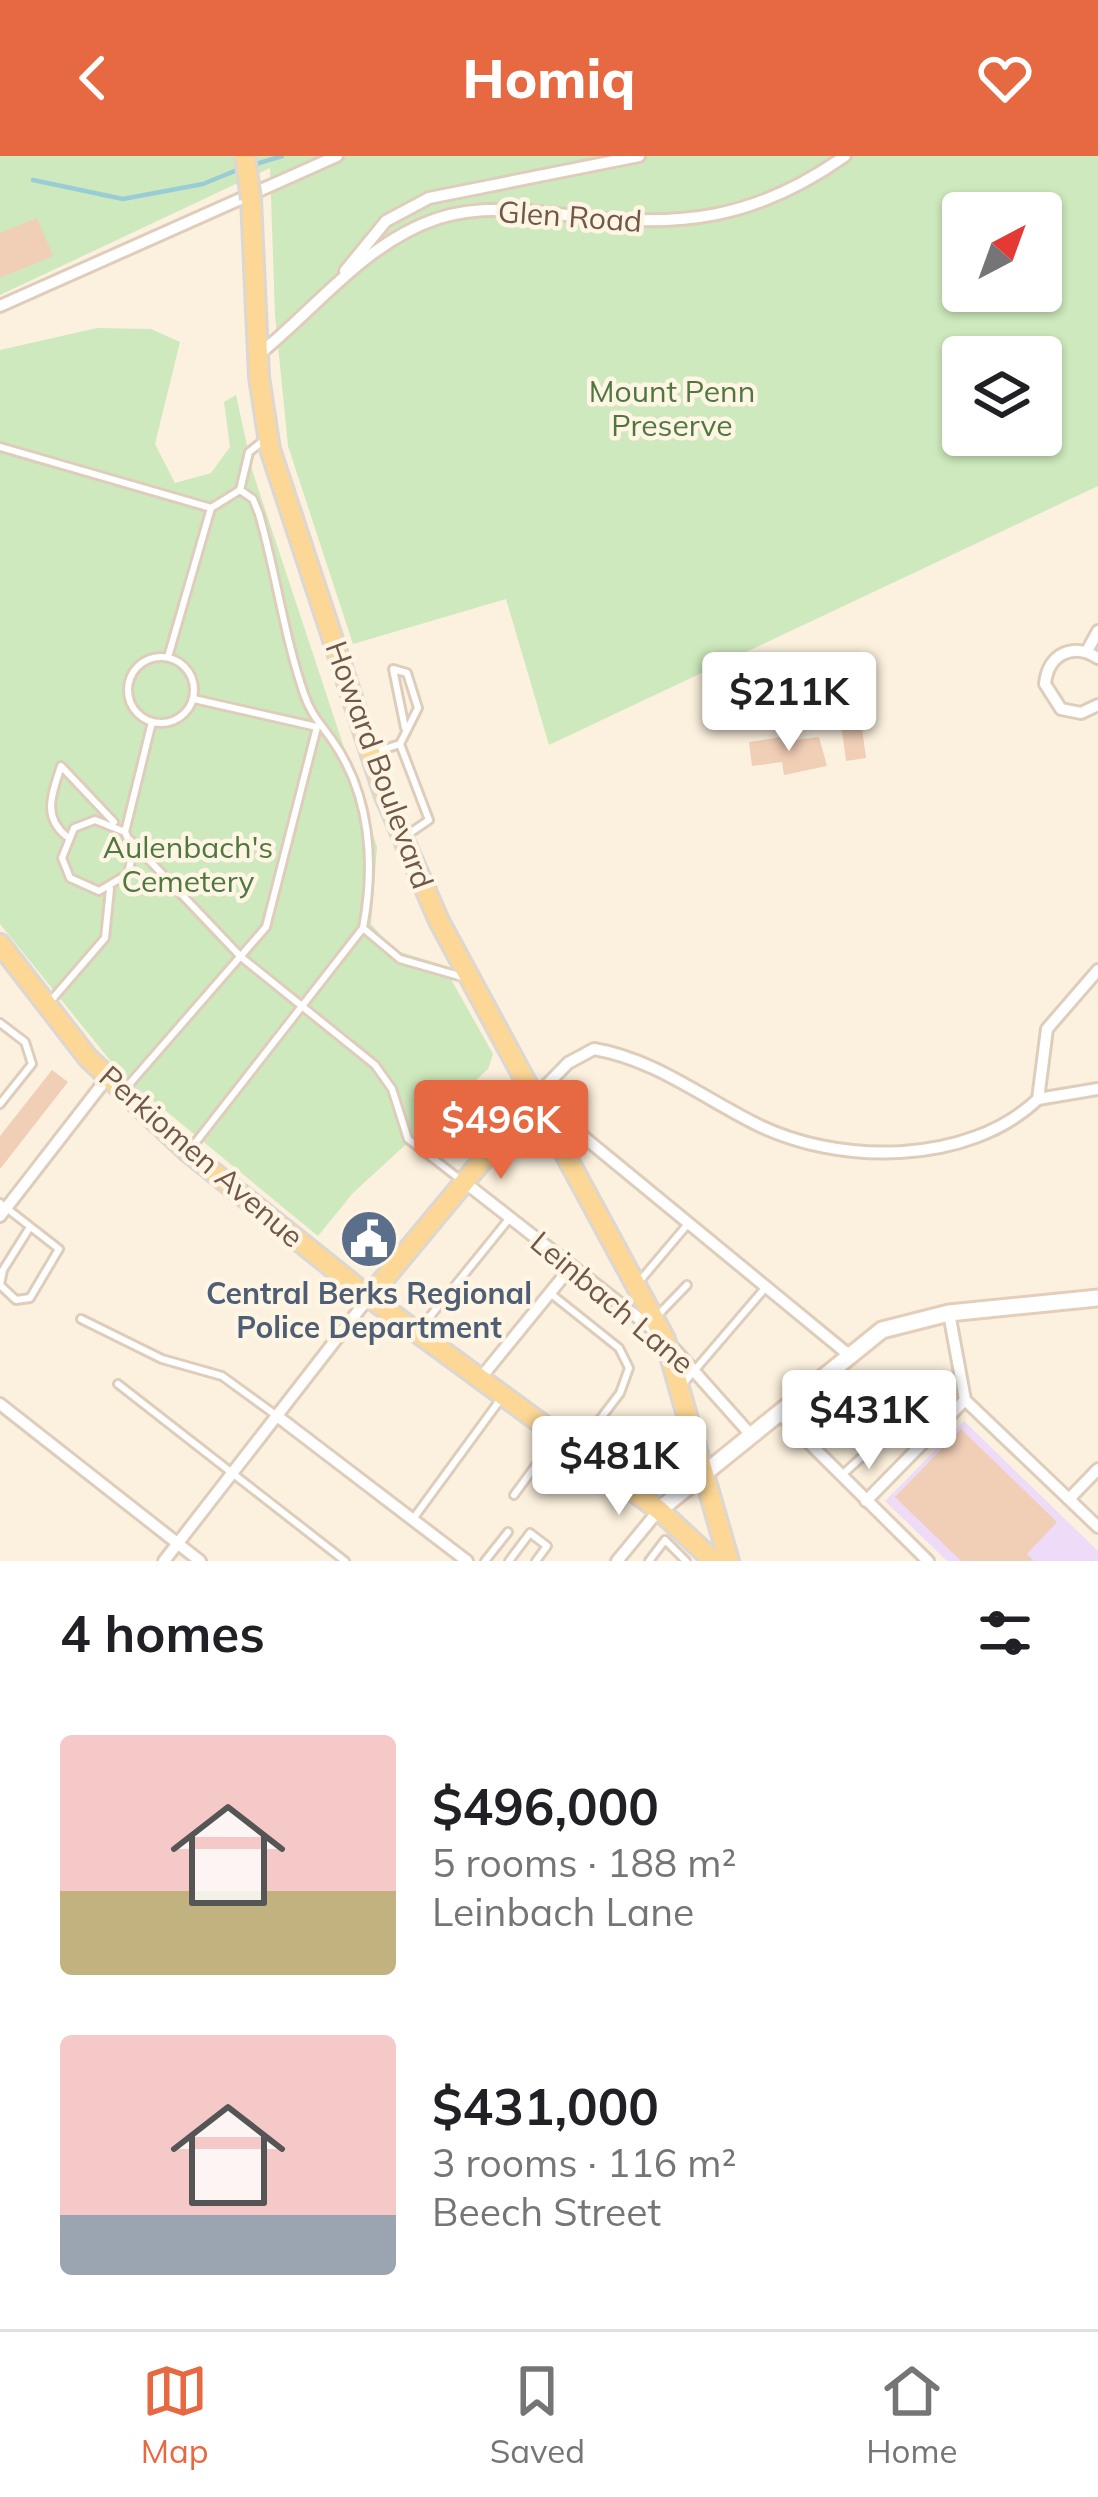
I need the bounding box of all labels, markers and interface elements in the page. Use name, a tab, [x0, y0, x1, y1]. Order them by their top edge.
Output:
text: Homiq	[463, 44, 635, 112]
icon: back	[60, 45, 126, 111]
icon: heart	[972, 45, 1038, 111]
street label: Glen Road	[497, 192, 643, 240]
north arrow	[942, 192, 1062, 312]
map controls	[942, 192, 1062, 456]
button: layers	[942, 336, 1062, 456]
park label: Mount Penn Preserve	[589, 372, 755, 444]
street label: Howard Boulevard	[318, 636, 442, 894]
pin: $211K	[705, 652, 873, 754]
text: $211K	[729, 666, 849, 715]
park label: Aulenbach's Cemetery	[103, 828, 273, 900]
street label: Perkiomen Avenue	[92, 1057, 312, 1255]
pin: $496K	[417, 1080, 585, 1182]
text: $496K	[441, 1094, 561, 1143]
public building icon: Central Berks Regional Police Department	[338, 1208, 400, 1270]
street label: Leinbach Lane	[523, 1223, 702, 1382]
place label: Central Berks Regional Police Department	[206, 1274, 532, 1346]
pin: $431K	[785, 1370, 953, 1472]
text: $431K	[809, 1384, 929, 1433]
pin: $481K	[535, 1416, 703, 1518]
text: $481K	[559, 1430, 679, 1479]
icon: filters	[972, 1600, 1038, 1666]
text: 4 homes	[60, 1601, 265, 1665]
text: $496,000	[432, 1774, 659, 1838]
icon: home	[156, 1783, 300, 1927]
text: 5 rooms · 188 m²	[432, 1838, 736, 1887]
text: Leinbach Lane	[432, 1887, 694, 1936]
text: $431,000	[432, 2074, 659, 2138]
icon: home	[156, 2083, 300, 2227]
text: 3 rooms · 116 m²	[432, 2138, 736, 2187]
text: Beech Street	[432, 2187, 661, 2236]
tab: Map	[141, 2358, 209, 2471]
tab: Saved	[490, 2358, 585, 2471]
tab: Home	[866, 2358, 957, 2471]

